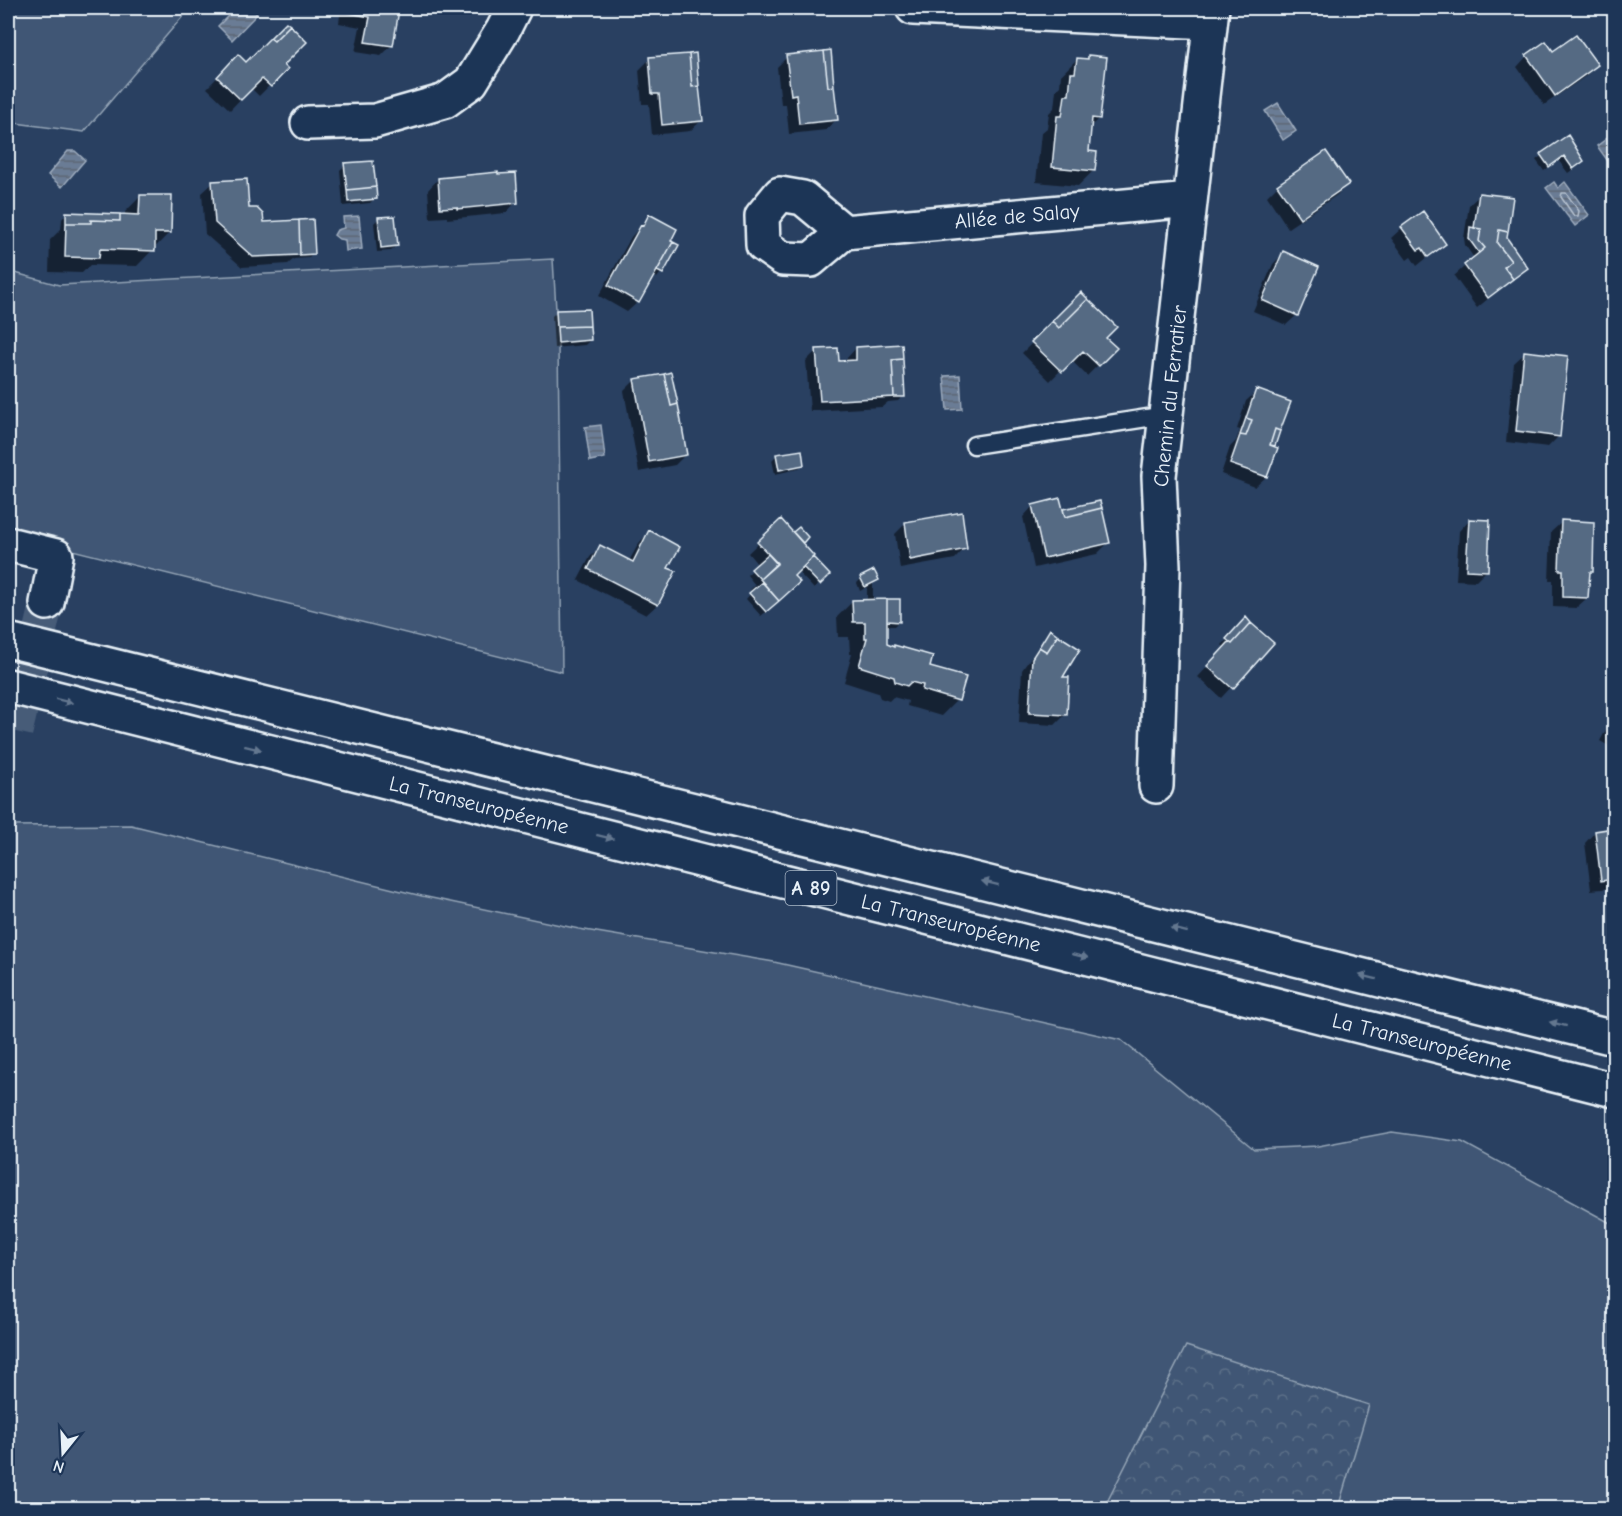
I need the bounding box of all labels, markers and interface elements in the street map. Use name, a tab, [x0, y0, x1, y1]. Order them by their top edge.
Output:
street label: Allée de Salay	[954, 199, 1081, 233]
street label: Chemin du Ferratier	[1149, 303, 1192, 488]
one-way arrow	[55, 696, 73, 706]
one-way arrow	[244, 744, 263, 754]
street label: La Transeuropéenne	[387, 771, 571, 839]
one-way arrow	[596, 832, 615, 842]
road number: A 89	[786, 871, 836, 905]
one-way arrow	[981, 878, 999, 888]
street label: La Transeuropéenne	[859, 889, 1043, 957]
one-way arrow	[1170, 925, 1188, 935]
one-way arrow	[1070, 951, 1089, 961]
one-way arrow	[1359, 972, 1378, 982]
street label: La Transeuropéenne	[1330, 1008, 1514, 1076]
one-way arrow	[1549, 1019, 1567, 1028]
north arrow	[33, 1423, 93, 1483]
text: N	[51, 1456, 66, 1476]

